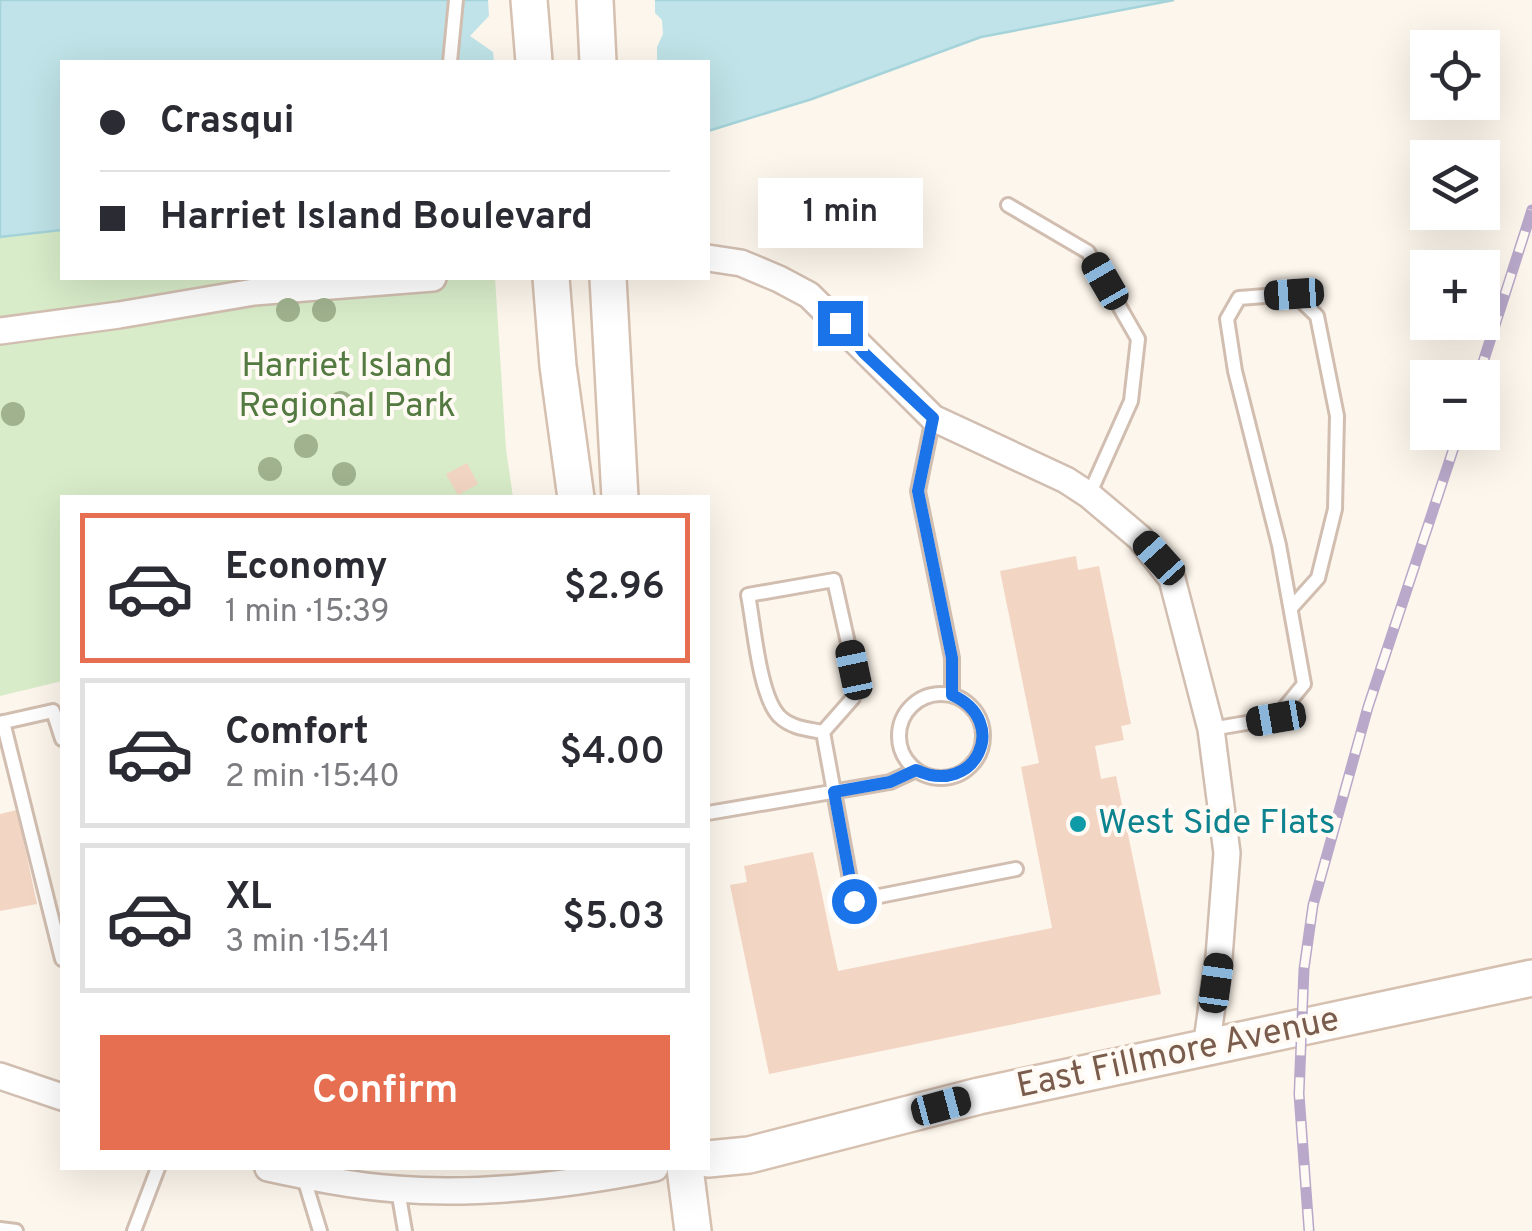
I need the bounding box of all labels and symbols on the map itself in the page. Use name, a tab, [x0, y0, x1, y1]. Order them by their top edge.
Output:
callout: 1 min	[758, 178, 922, 248]
car	[1077, 248, 1133, 314]
car	[1263, 277, 1325, 311]
route end	[818, 301, 863, 346]
park label: Harriet Island Regional Park	[238, 345, 456, 429]
car	[1128, 526, 1190, 590]
car	[833, 638, 875, 702]
car	[1244, 698, 1308, 738]
place label: West Side Flats	[1098, 802, 1335, 846]
marker: West Side Flats	[1067, 813, 1089, 835]
route start	[832, 879, 877, 924]
car	[1197, 951, 1235, 1015]
street label: East Fillmore Avenue	[1013, 998, 1343, 1110]
car	[908, 1084, 974, 1128]

